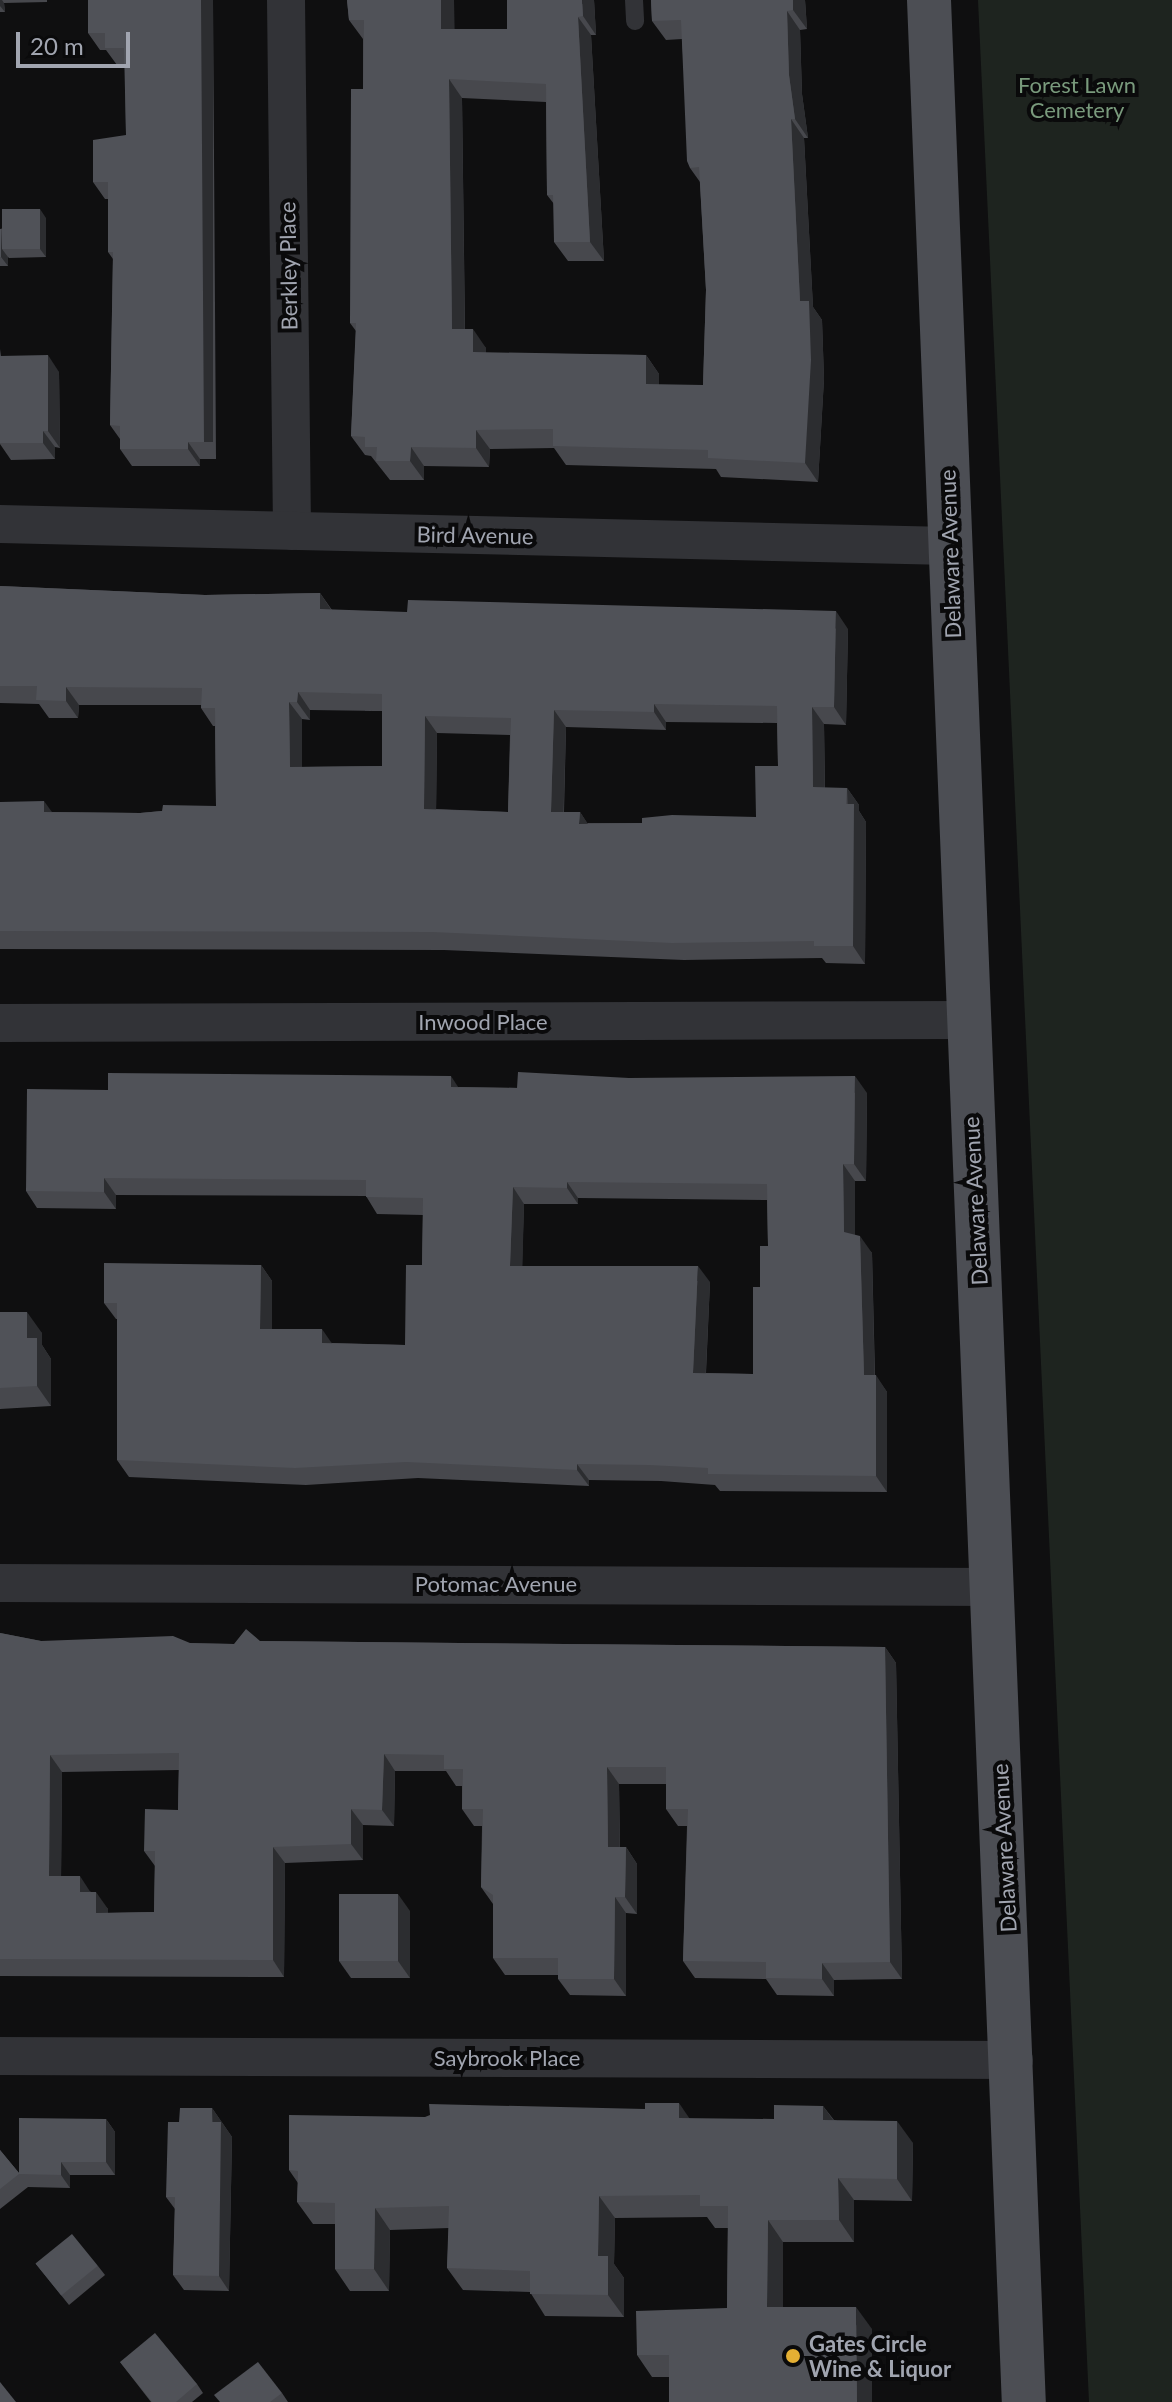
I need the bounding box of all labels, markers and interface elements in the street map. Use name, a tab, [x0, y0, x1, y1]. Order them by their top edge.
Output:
scale bar	[20, 16, 134, 66]
text: 20 m	[30, 31, 84, 60]
park label: Forest Lawn Cemetery	[1018, 71, 1136, 122]
street label: Berkley Place	[274, 201, 302, 331]
street label: Delaware Avenue	[934, 469, 966, 639]
street label: Bird Avenue	[416, 521, 534, 549]
street label: Inwood Place	[418, 1009, 548, 1035]
street label: Delaware Avenue	[957, 1115, 993, 1287]
street label: Potomac Avenue	[414, 1571, 578, 1597]
street label: Delaware Avenue	[986, 1762, 1022, 1934]
street label: Saybrook Place	[434, 2045, 580, 2071]
place label: Gates Circle Wine & Liquor	[809, 2330, 951, 2382]
marker: Gates Circle Wine & Liquor	[784, 2347, 802, 2365]

